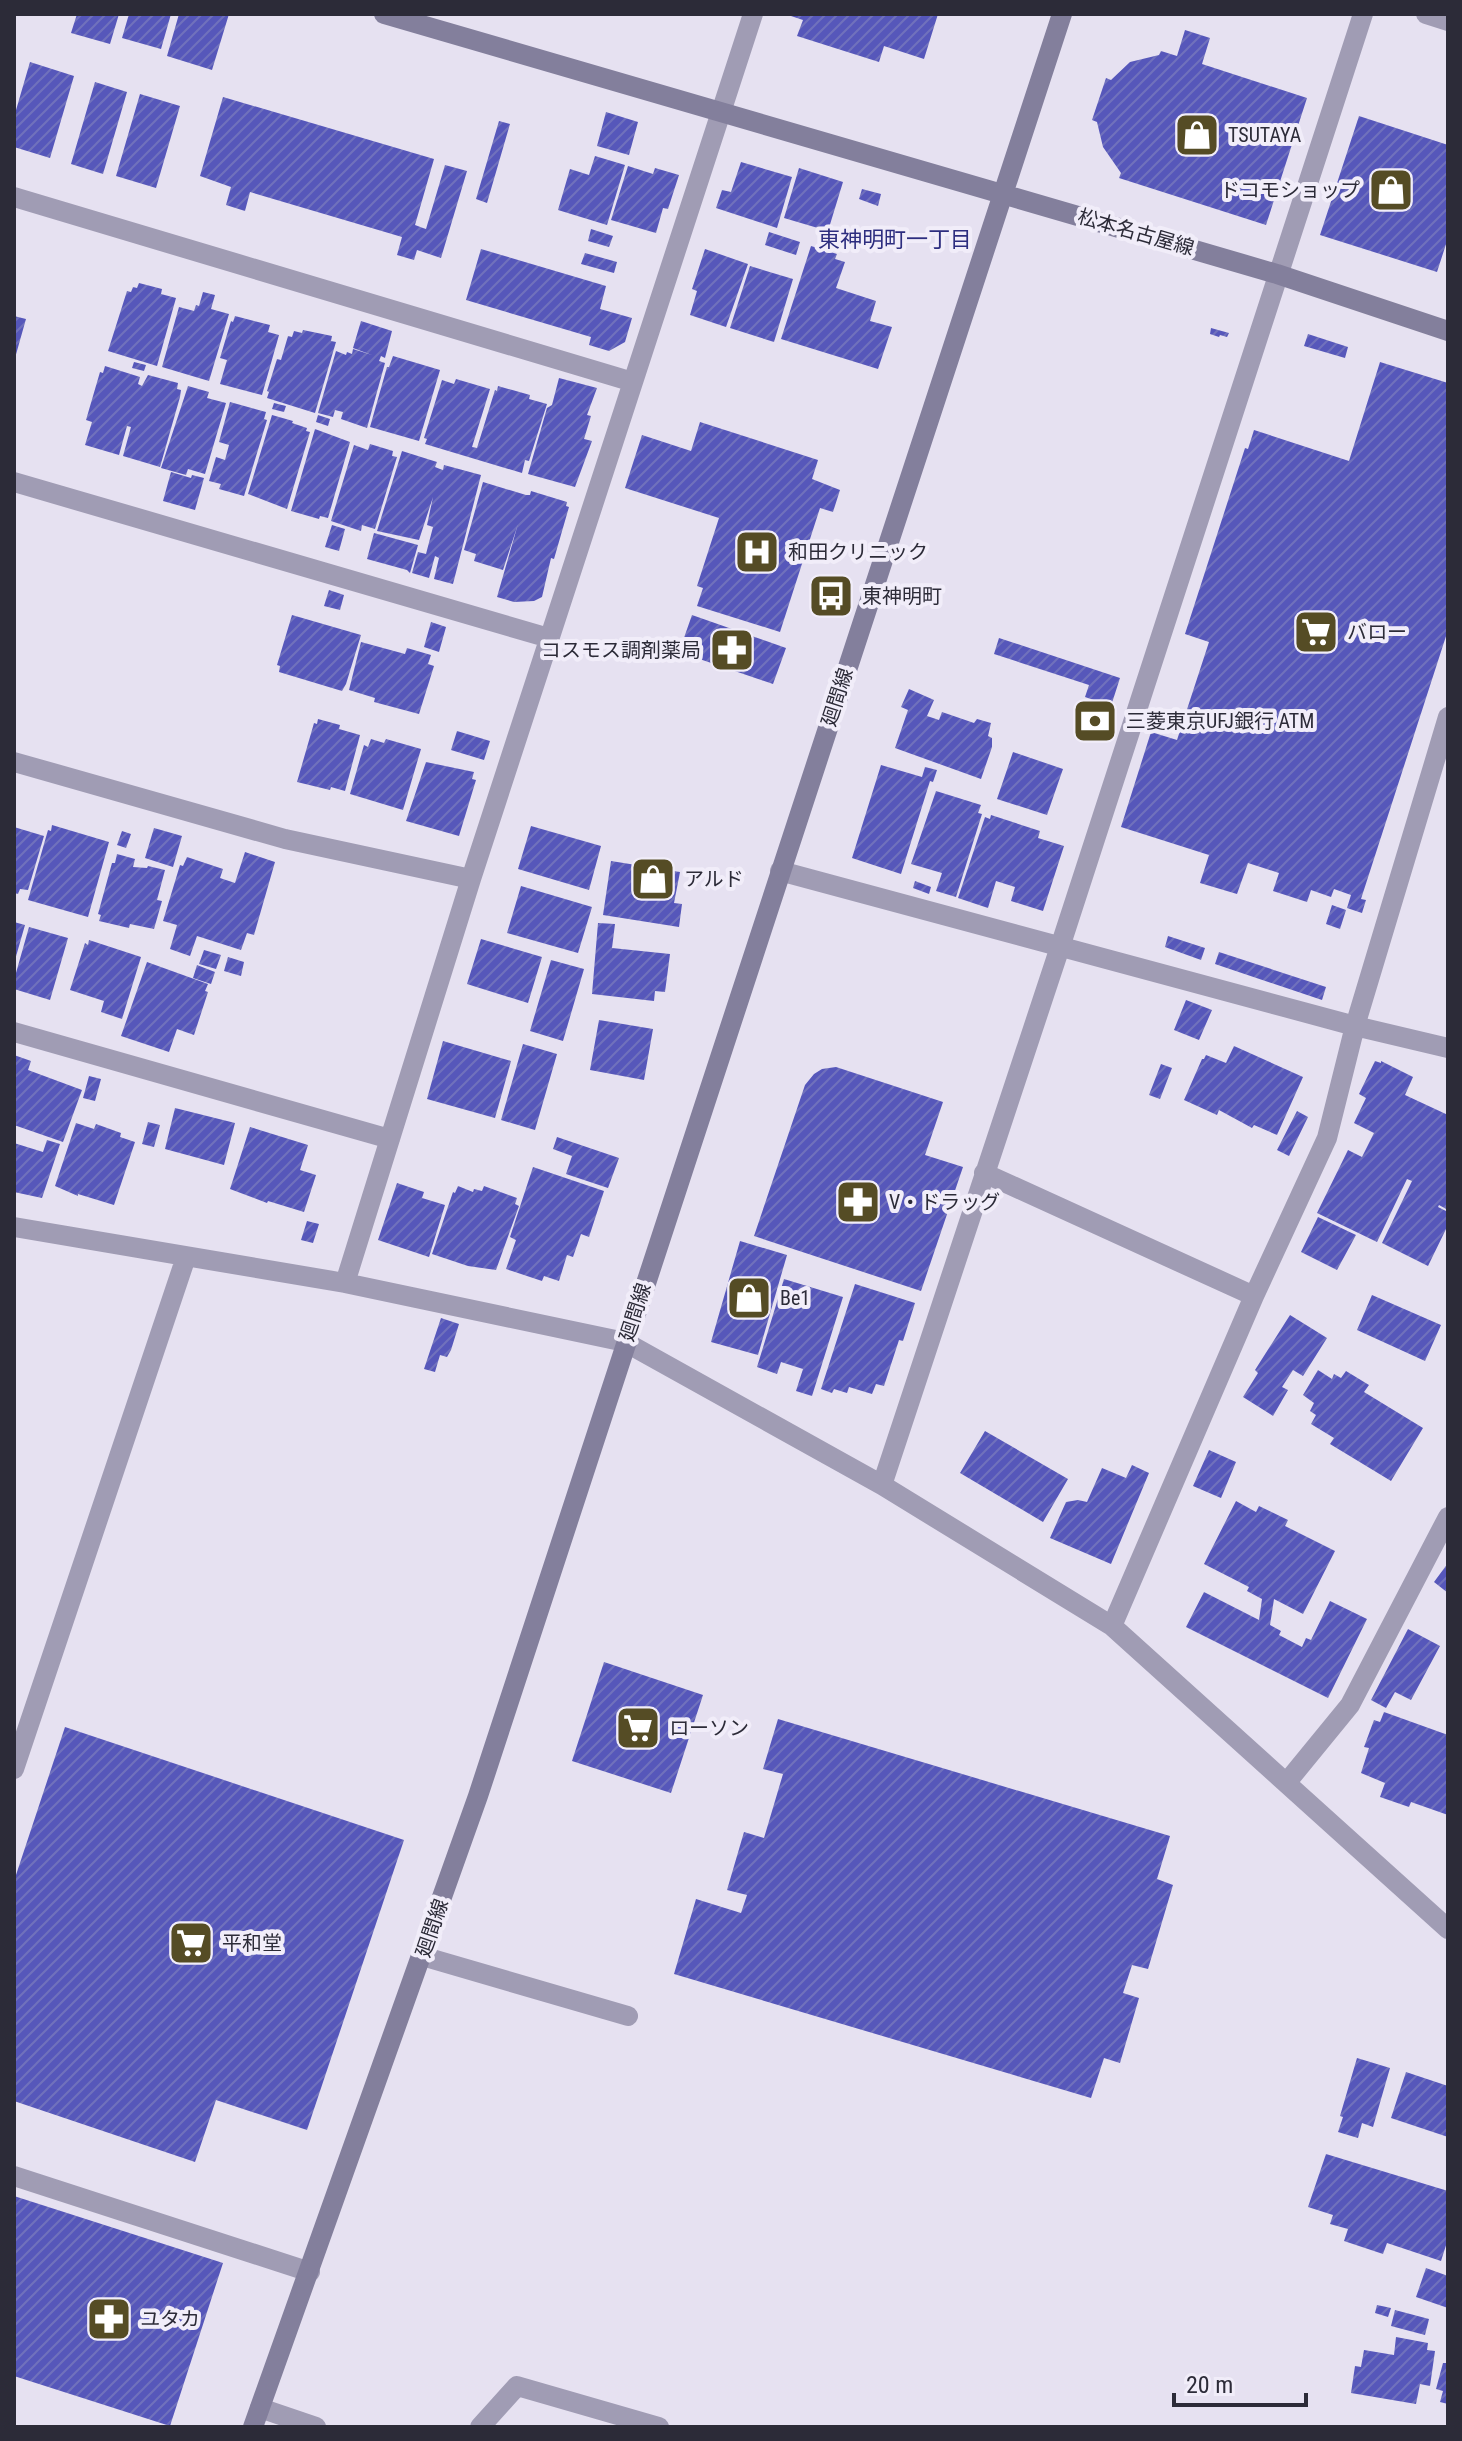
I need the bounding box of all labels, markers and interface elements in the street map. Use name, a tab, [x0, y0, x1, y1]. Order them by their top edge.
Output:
shop icon: TSUTAYA	[1173, 111, 1221, 159]
place label: TSUTAYA	[1228, 123, 1302, 147]
shop icon: ドコモショップ	[1367, 166, 1415, 214]
place label: ドコモショップ	[1220, 178, 1360, 202]
street label: 松本名古屋線	[1075, 204, 1197, 260]
district label: 東神明町一丁目	[818, 227, 972, 252]
hospital icon: 和田クリニック	[733, 528, 781, 576]
place label: 和田クリニック	[788, 540, 928, 564]
bus stop icon: 東神明町	[807, 572, 855, 620]
place label: 東神明町	[862, 584, 942, 608]
supermarket icon: バロー	[1292, 608, 1340, 656]
place label: バロー	[1347, 620, 1407, 644]
pharmacy icon: コスモス調剤薬局	[708, 626, 756, 674]
place label: コスモス調剤薬局	[541, 638, 701, 662]
street label: 廻間線	[816, 665, 858, 729]
bank icon: 三菱東京UFJ銀行 ATM	[1071, 697, 1119, 745]
place label: 三菱東京UFJ銀行 ATM	[1126, 709, 1314, 733]
shop icon: アルド	[629, 855, 677, 903]
place label: アルド	[684, 867, 744, 891]
pharmacy icon: V・ドラッグ	[834, 1178, 882, 1226]
place label: V・ドラッグ	[889, 1190, 1000, 1214]
shop icon: Be1	[725, 1274, 773, 1322]
street label: 廻間線	[614, 1280, 656, 1344]
place label: Be1	[780, 1286, 810, 1310]
supermarket icon: ローソン	[614, 1704, 662, 1752]
place label: ローソン	[669, 1716, 749, 1740]
street label: 廻間線	[411, 1896, 453, 1960]
supermarket icon: 平和堂	[167, 1919, 215, 1967]
place label: 平和堂	[222, 1931, 282, 1955]
pharmacy icon: ユタカ	[85, 2295, 133, 2343]
place label: ユタカ	[140, 2307, 200, 2331]
scale bar	[1174, 2357, 1306, 2407]
text: 20 m	[1186, 2371, 1233, 2399]

